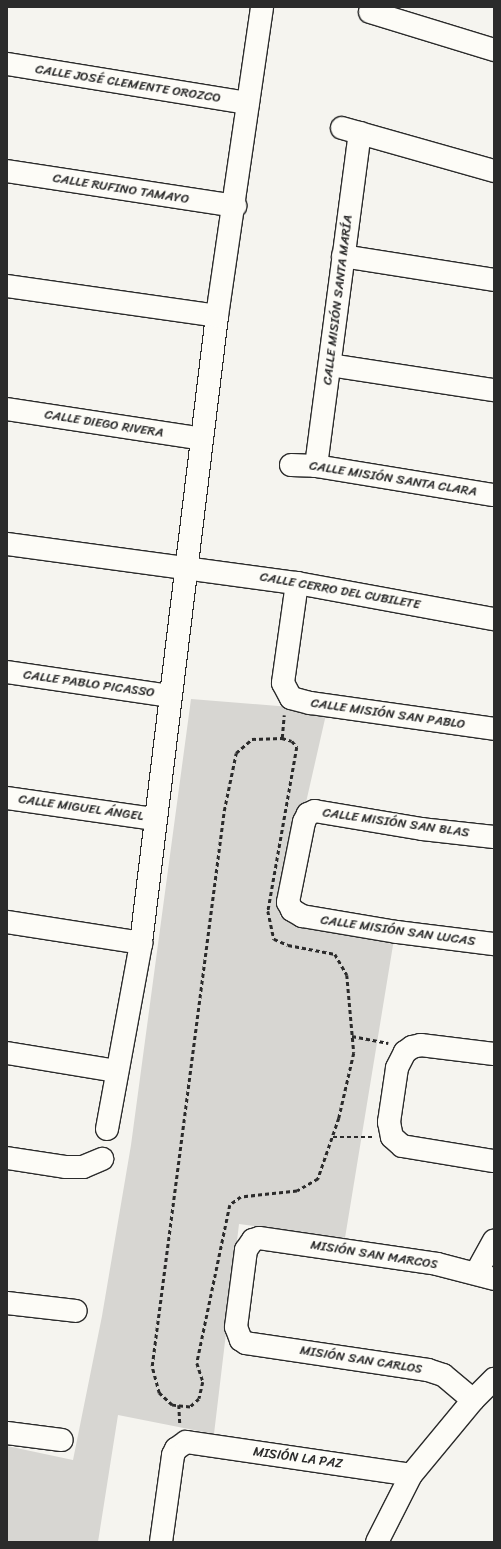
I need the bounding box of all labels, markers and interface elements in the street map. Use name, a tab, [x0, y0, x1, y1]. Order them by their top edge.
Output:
street label: CALLE JOSÉ CLEMENTE OROZCO	[35, 62, 221, 106]
street label: CALLE RUFINO TAMAYO	[52, 171, 190, 207]
street label: CALLE MISIÓN SANTA MARÍA	[320, 214, 356, 386]
street label: CALLE DIEGO RIVERA	[42, 407, 166, 441]
street label: CALLE MISIÓN SANTA CLARA	[308, 458, 478, 500]
street label: CALLE CERRO DEL CUBILETE	[258, 569, 422, 613]
street label: CALLE PABLO PICASSO	[22, 667, 156, 701]
street label: CALLE MISIÓN SAN PABLO	[310, 695, 466, 733]
street label: CALLE MIGUEL ÁNGEL	[17, 791, 145, 825]
street label: CALLE MISIÓN SAN BLAS	[322, 805, 470, 841]
street label: CALLE MISIÓN SAN LUCAS	[320, 912, 476, 950]
street label: MISIÓN SAN MARCOS	[309, 1237, 439, 1273]
street label: MISIÓN SAN CARLOS	[298, 1343, 424, 1377]
street label: MISIÓN LA PAZ	[253, 1444, 343, 1472]

